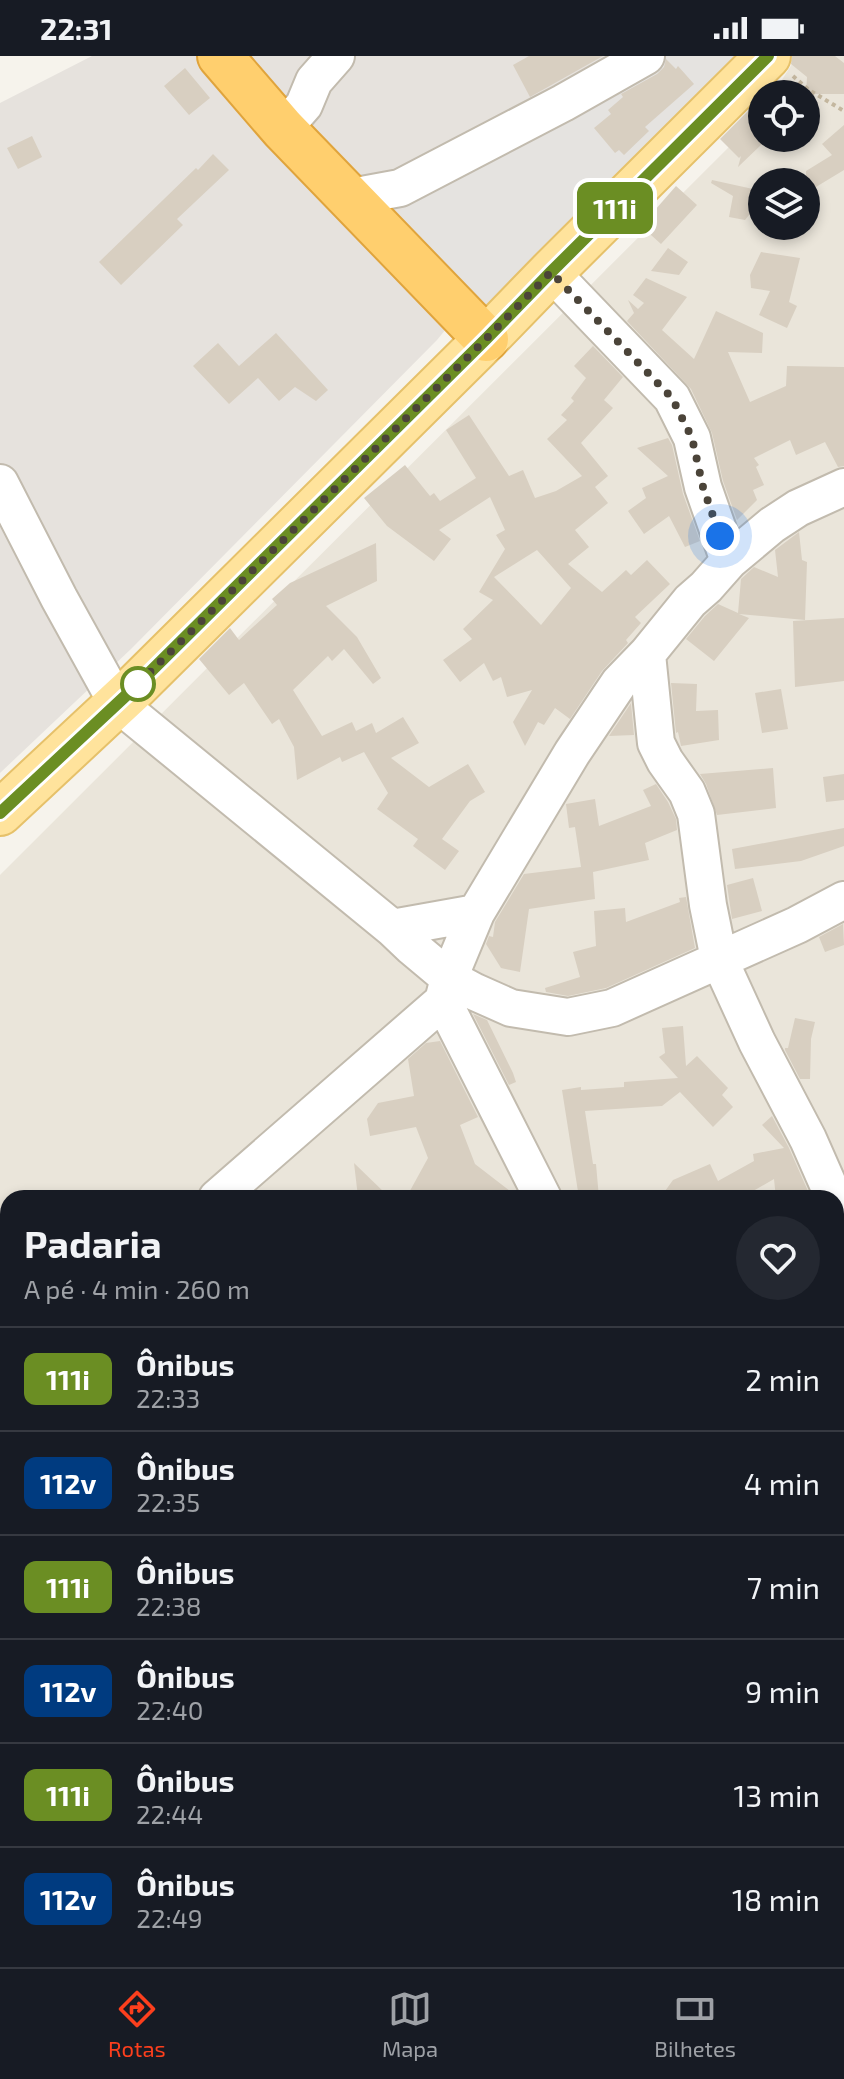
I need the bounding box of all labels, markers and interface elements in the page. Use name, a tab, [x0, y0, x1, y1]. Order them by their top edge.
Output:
text: 22:31	[40, 10, 113, 46]
map controls	[748, 80, 820, 240]
button: locate	[748, 80, 820, 152]
button: layers	[748, 168, 820, 240]
line badge: 111i	[559, 182, 671, 234]
text: 111i	[593, 191, 637, 225]
your location	[700, 516, 740, 556]
unlabelled marker	[121, 667, 155, 701]
button: heart	[736, 1216, 820, 1300]
text: Padaria	[24, 1220, 162, 1266]
text: A pé · 4 min · 260 m	[24, 1273, 250, 1304]
text: Ônibus	[136, 1346, 235, 1382]
text: 2 min	[745, 1361, 820, 1397]
text: 111i	[46, 1362, 90, 1396]
text: 22:33	[136, 1382, 200, 1413]
text: Ônibus	[136, 1450, 235, 1486]
text: 4 min	[744, 1465, 820, 1501]
text: 112v	[40, 1466, 96, 1500]
text: 22:35	[136, 1486, 200, 1517]
text: Ônibus	[136, 1554, 235, 1590]
text: 7 min	[747, 1569, 820, 1605]
text: 111i	[46, 1570, 90, 1604]
text: 22:38	[136, 1590, 202, 1621]
text: Ônibus	[136, 1658, 235, 1694]
text: 9 min	[745, 1673, 820, 1709]
text: 112v	[40, 1674, 96, 1708]
text: 22:40	[136, 1694, 203, 1725]
text: Ônibus	[136, 1762, 235, 1798]
text: 13 min	[734, 1777, 820, 1813]
text: 111i	[46, 1778, 90, 1812]
text: 22:44	[136, 1798, 203, 1829]
text: Ônibus	[136, 1866, 235, 1902]
text: 18 min	[732, 1881, 820, 1917]
text: 112v	[40, 1882, 96, 1916]
text: 22:49	[136, 1902, 203, 1933]
tab: Rotas	[108, 1987, 166, 2061]
tab: Mapa	[382, 1987, 438, 2061]
tab: Bilhetes	[654, 1987, 736, 2061]

